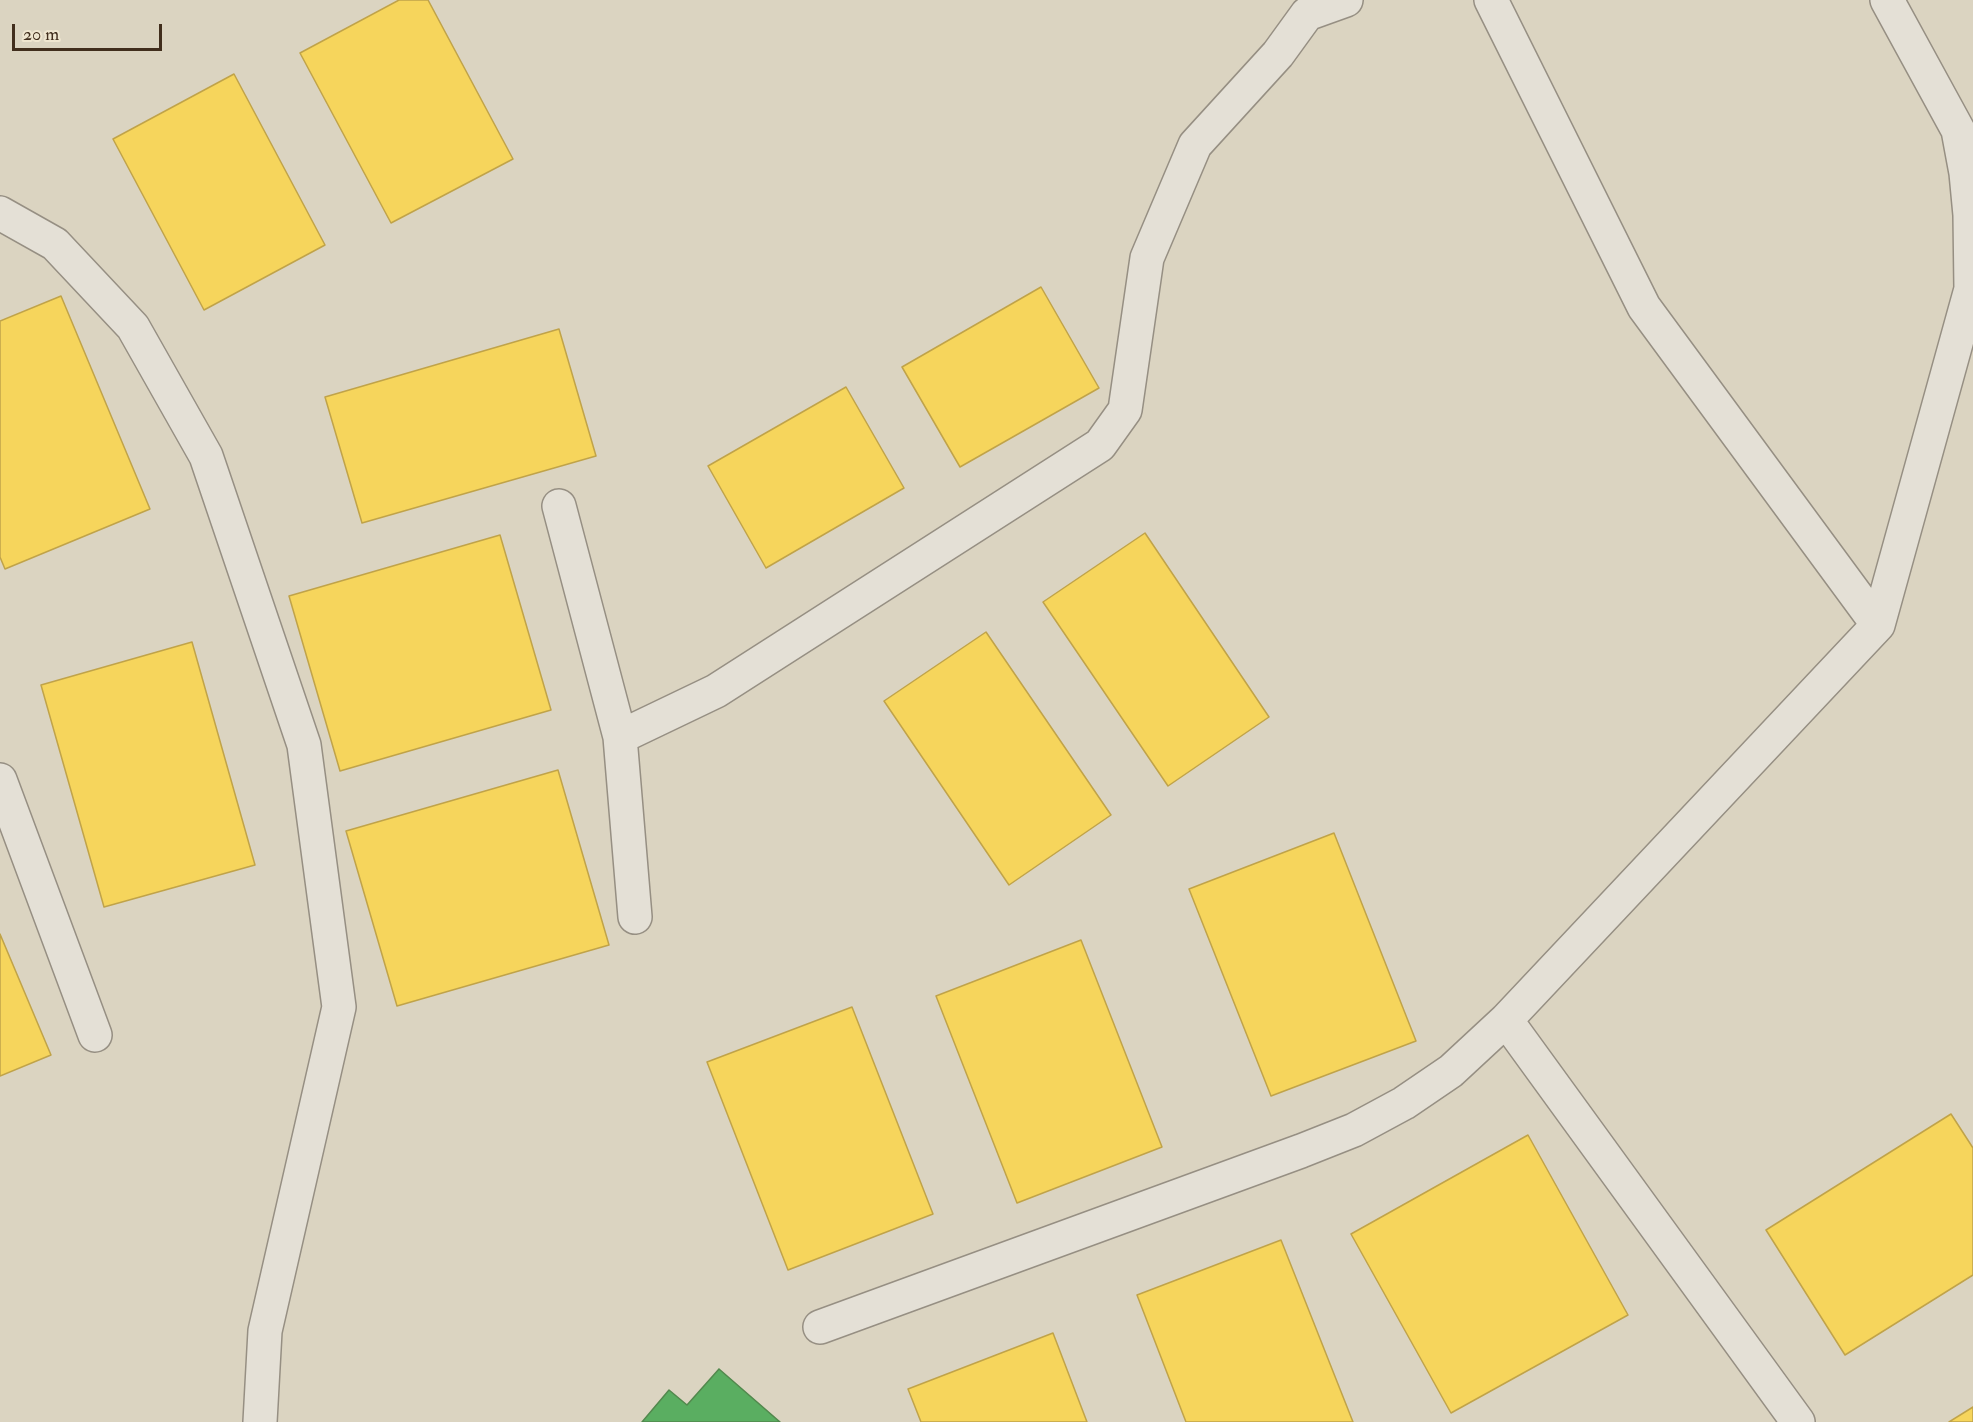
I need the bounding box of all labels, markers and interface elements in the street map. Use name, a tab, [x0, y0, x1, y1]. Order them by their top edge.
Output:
scale bar	[15, 12, 165, 50]
text: 20 m	[23, 23, 59, 46]

